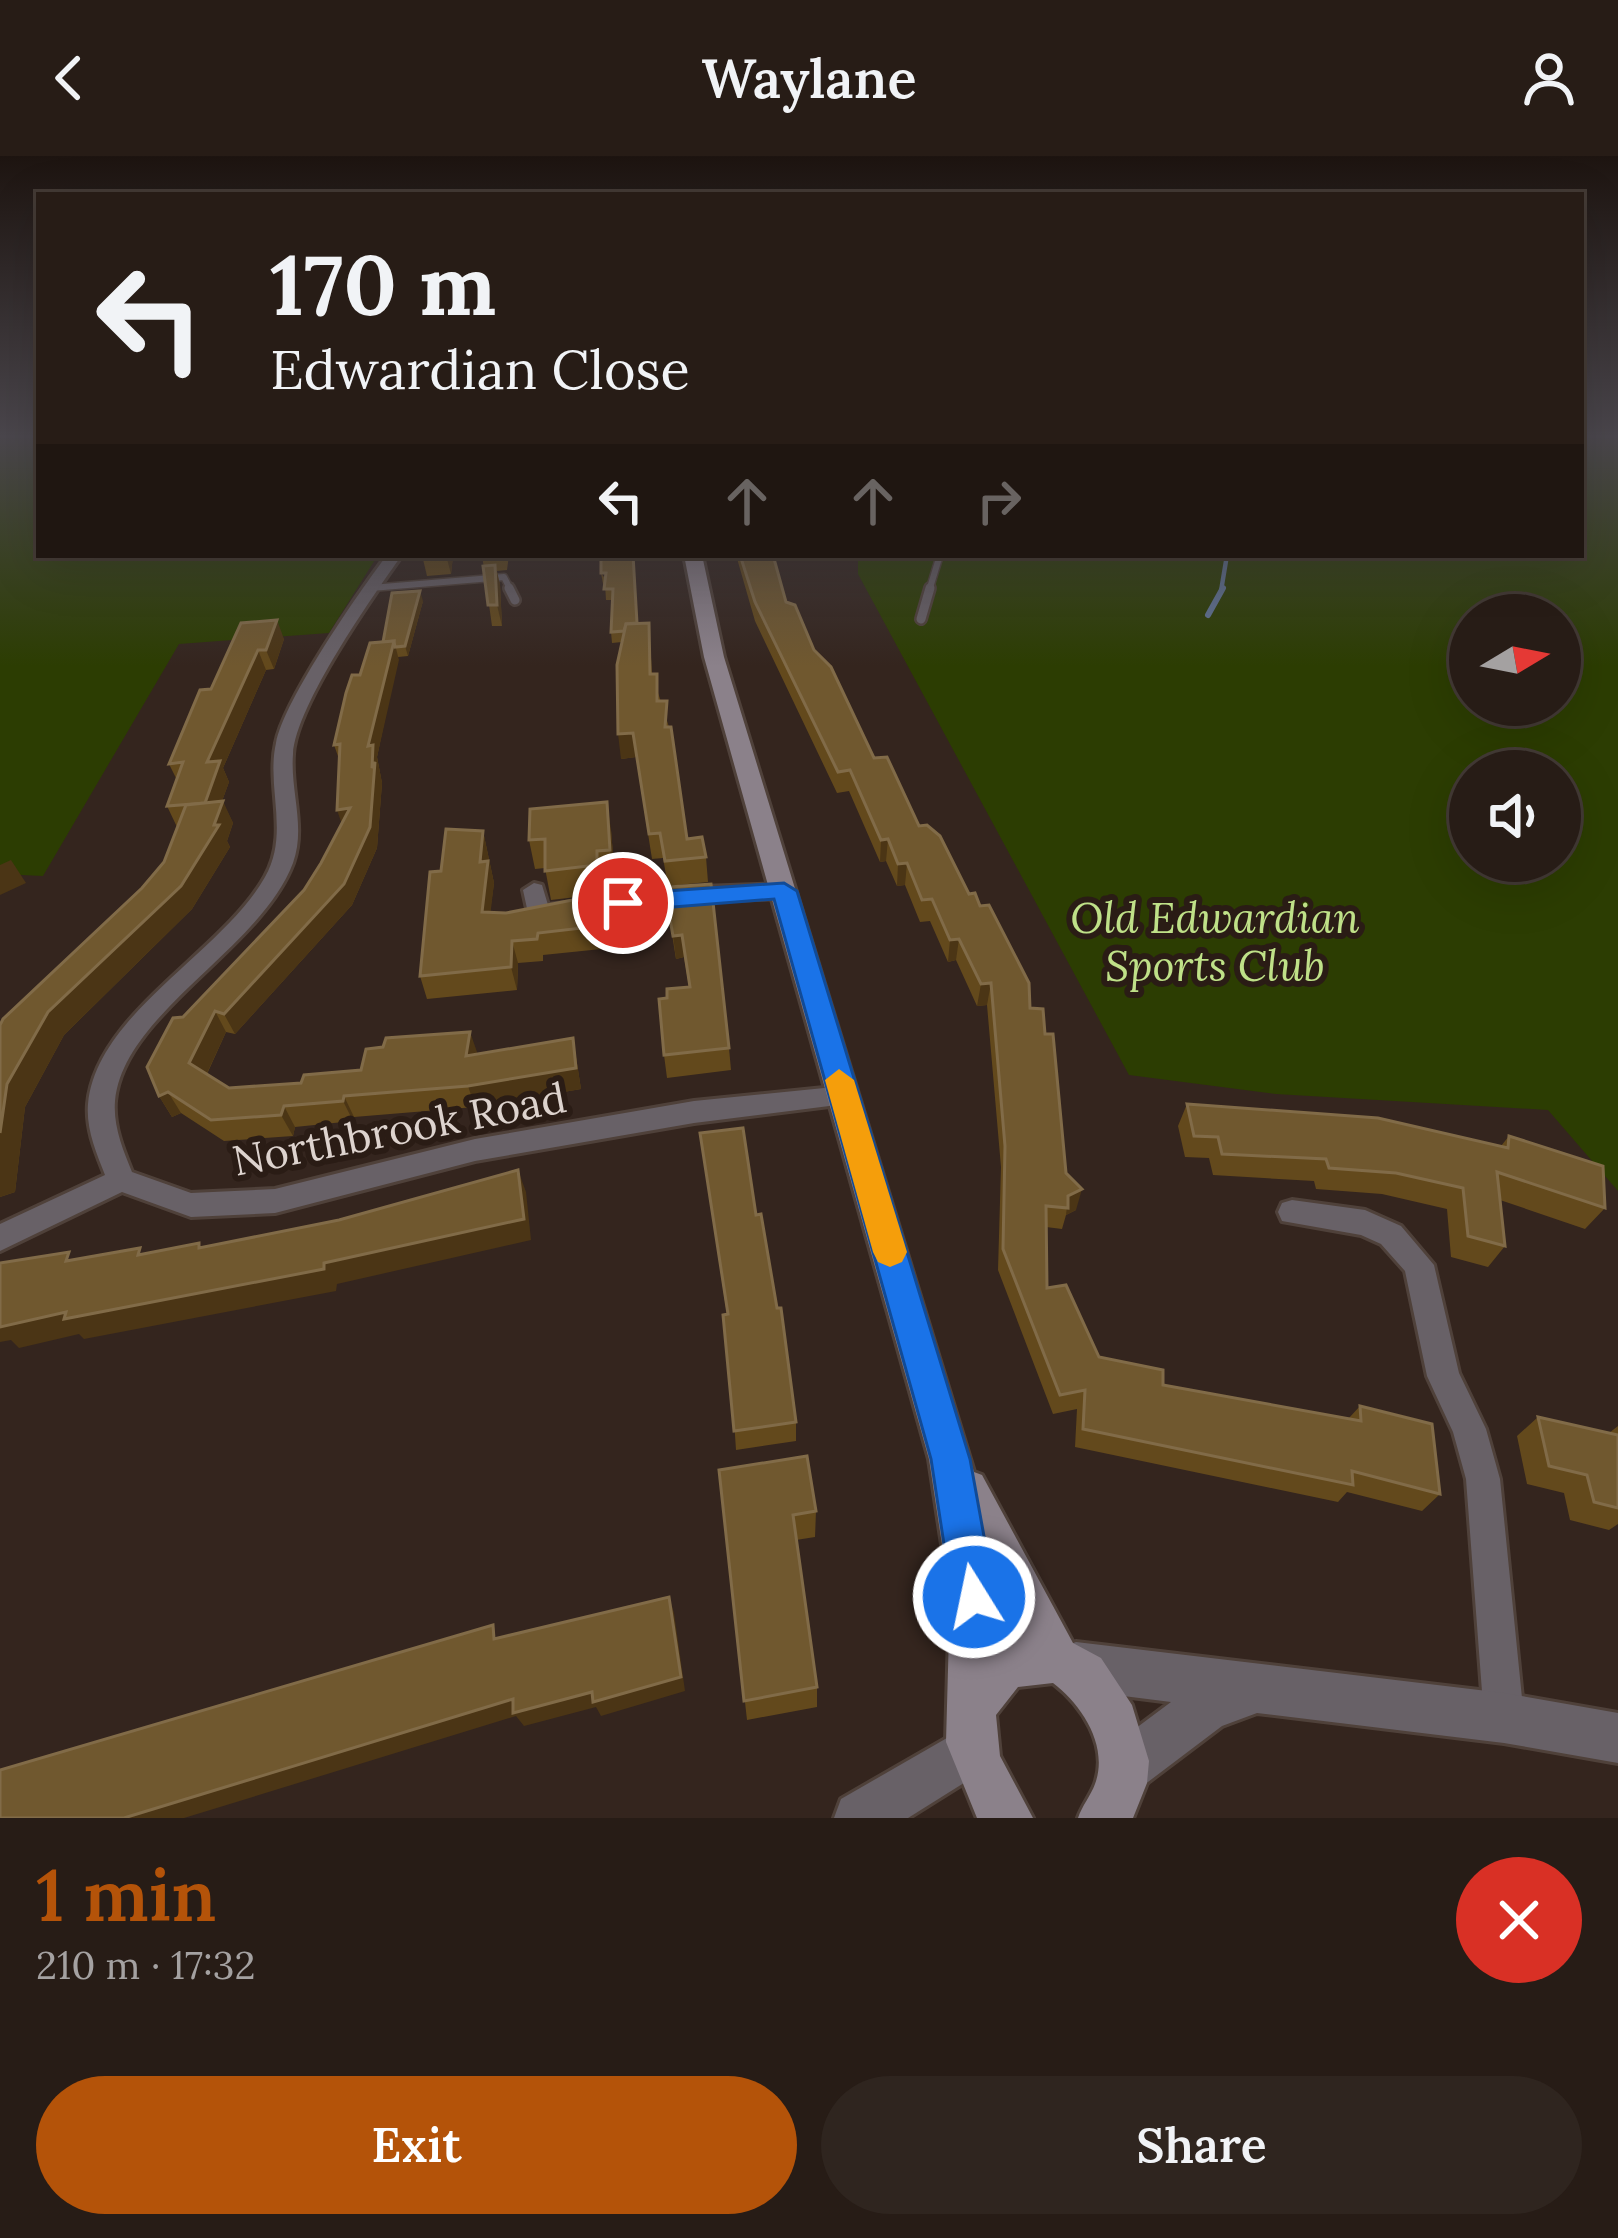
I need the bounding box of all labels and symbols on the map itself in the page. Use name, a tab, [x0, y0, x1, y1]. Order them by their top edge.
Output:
north arrow	[1449, 594, 1581, 726]
pin	[572, 852, 674, 954]
park label: Old Edwardian Sports Club	[1070, 891, 1360, 993]
street label: Northbrook Road	[228, 1070, 570, 1188]
position arrow	[911, 1534, 1037, 1660]

